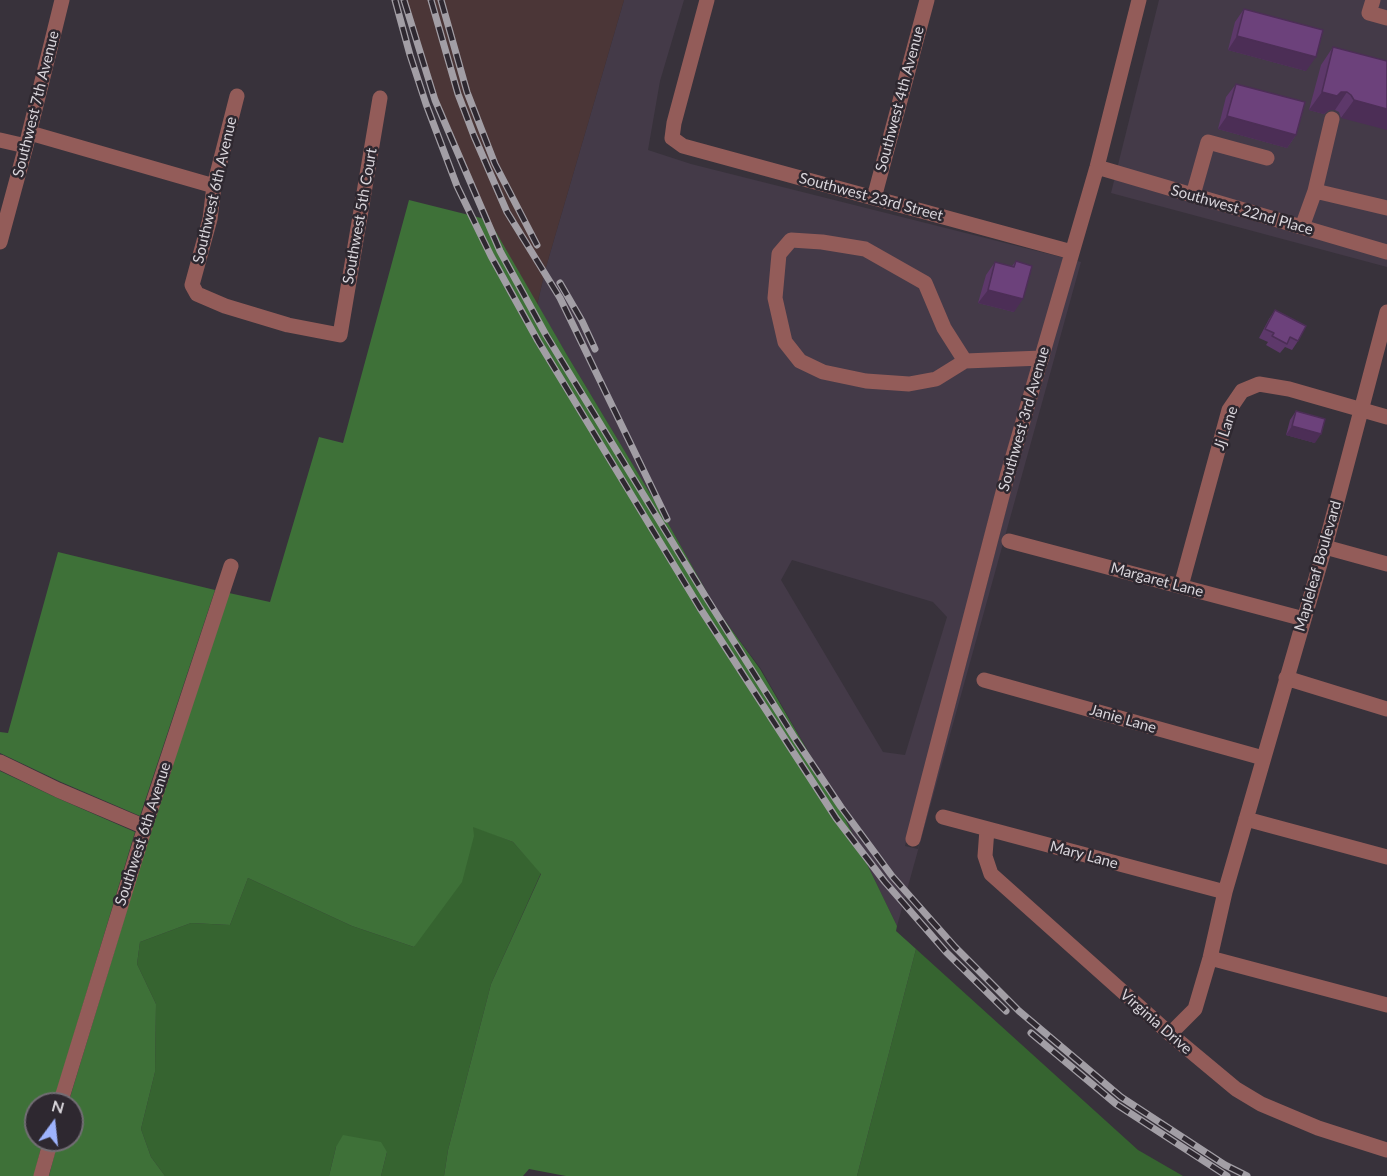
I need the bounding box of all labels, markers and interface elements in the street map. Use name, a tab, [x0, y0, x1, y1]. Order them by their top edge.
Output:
street label: Southwest 4th Avenue	[872, 24, 928, 174]
street label: Southwest 7th Avenue	[9, 29, 63, 179]
street label: Southwest 6th Avenue	[189, 115, 241, 265]
street label: Southwest 5th Court	[339, 147, 381, 285]
street label: Southwest 23rd Street	[797, 169, 945, 225]
street label: Southwest 22nd Place	[1169, 181, 1315, 239]
street label: Southwest 3rd Avenue	[995, 345, 1053, 493]
street label: Jj Lane	[1210, 404, 1242, 452]
street label: Mapleleaf Boulevard	[1291, 499, 1345, 633]
street label: Margaret Lane	[1109, 559, 1205, 601]
street label: Janie Lane	[1088, 701, 1158, 737]
street label: Southwest 6th Avenue	[111, 760, 175, 908]
street label: Mary Lane	[1048, 837, 1120, 873]
street label: Virginia Drive	[1116, 986, 1196, 1058]
north arrow	[24, 1092, 84, 1152]
text: N	[50, 1095, 67, 1117]

